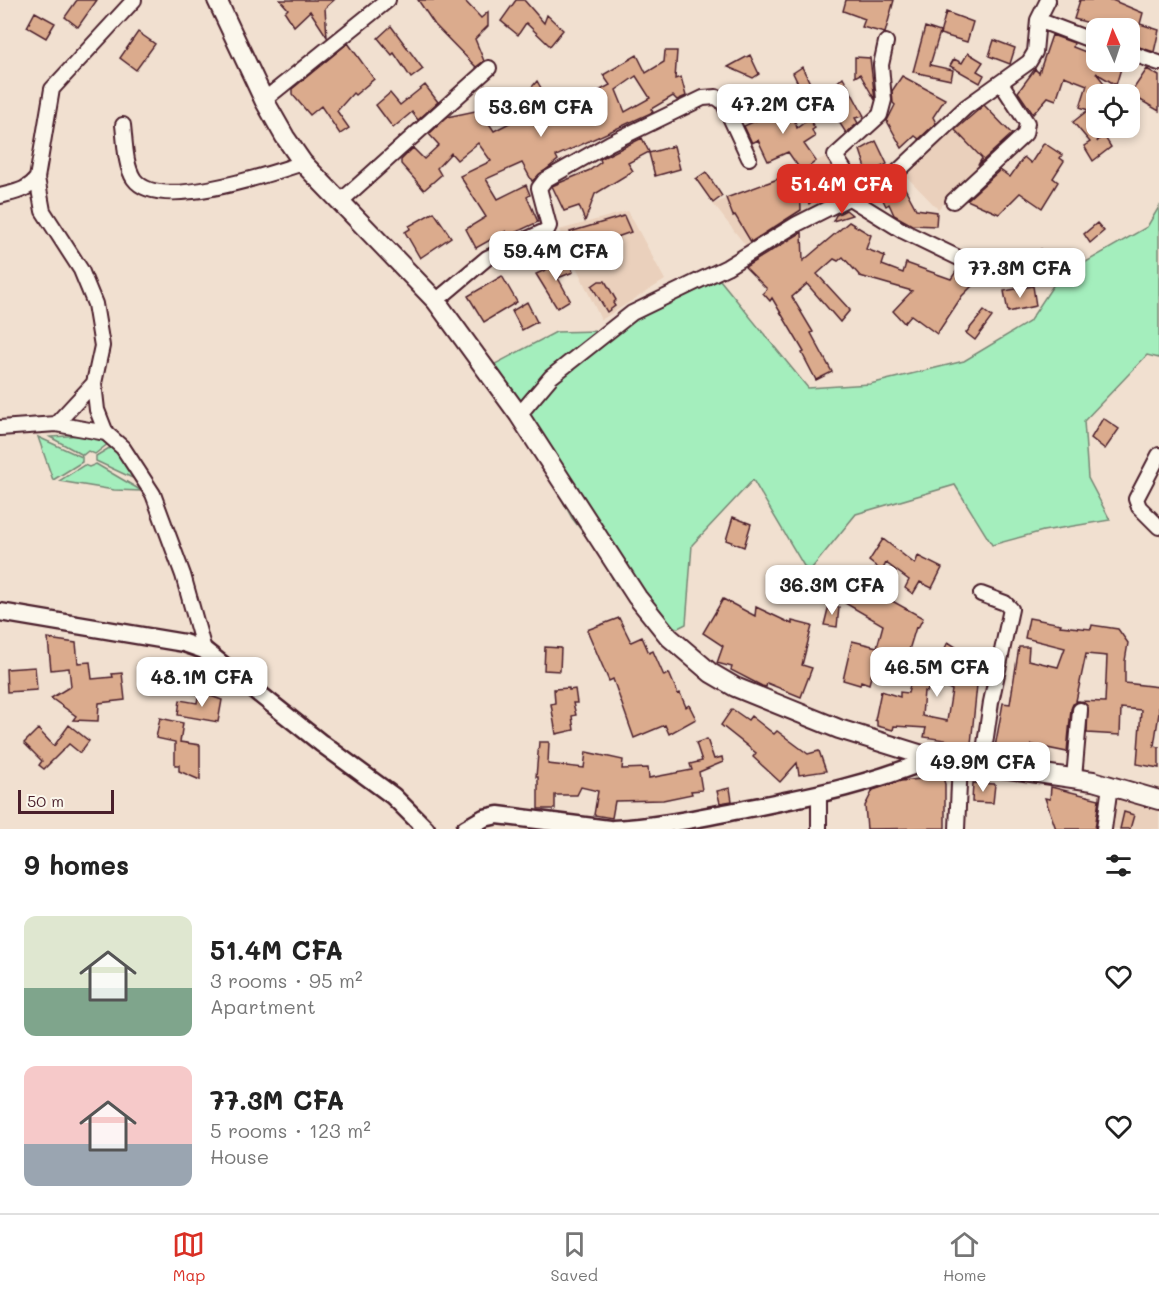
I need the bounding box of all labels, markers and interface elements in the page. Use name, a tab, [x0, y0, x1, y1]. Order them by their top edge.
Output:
north arrow	[1086, 18, 1140, 72]
map controls	[1086, 18, 1140, 138]
pin: 47.2M CFA	[714, 84, 852, 135]
button: locate	[1086, 84, 1140, 138]
pin: 53.6M CFA	[472, 87, 610, 138]
text: 47.2M CFA	[731, 90, 835, 116]
text: 53.6M CFA	[489, 93, 593, 119]
pin: 51.4M CFA	[773, 164, 911, 215]
text: 51.4M CFA	[791, 170, 893, 196]
pin: 59.4M CFA	[487, 231, 625, 282]
text: 59.4M CFA	[503, 237, 609, 263]
pin: 77.3M CFA	[951, 248, 1089, 299]
text: 77.3M CFA	[968, 254, 1072, 280]
pin: 36.3M CFA	[763, 565, 901, 616]
text: 36.3M CFA	[779, 571, 885, 597]
pin: 46.5M CFA	[868, 647, 1006, 698]
text: 46.5M CFA	[884, 653, 990, 679]
pin: 48.1M CFA	[133, 657, 271, 708]
text: 48.1M CFA	[150, 663, 254, 689]
pin: 49.9M CFA	[914, 742, 1052, 793]
text: 49.9M CFA	[930, 748, 1036, 774]
scale bar	[18, 787, 114, 814]
text: 50 m	[27, 790, 64, 811]
text: 9 homes	[24, 848, 129, 882]
icon: filters	[1102, 849, 1135, 882]
text: 51.4M CFA	[210, 933, 343, 967]
icon: home	[72, 940, 144, 1012]
icon: heart	[1102, 960, 1135, 993]
text: 3 rooms · 95 m²	[210, 967, 362, 993]
text: Apartment	[210, 993, 316, 1019]
text: 77.3M CFA	[210, 1083, 344, 1117]
icon: home	[72, 1090, 144, 1162]
icon: heart	[1102, 1110, 1135, 1143]
text: 5 rooms · 123 m²	[210, 1117, 371, 1143]
text: House	[210, 1143, 269, 1169]
tab: Map	[172, 1228, 205, 1285]
tab: Saved	[550, 1228, 598, 1285]
tab: Home	[943, 1228, 986, 1285]

